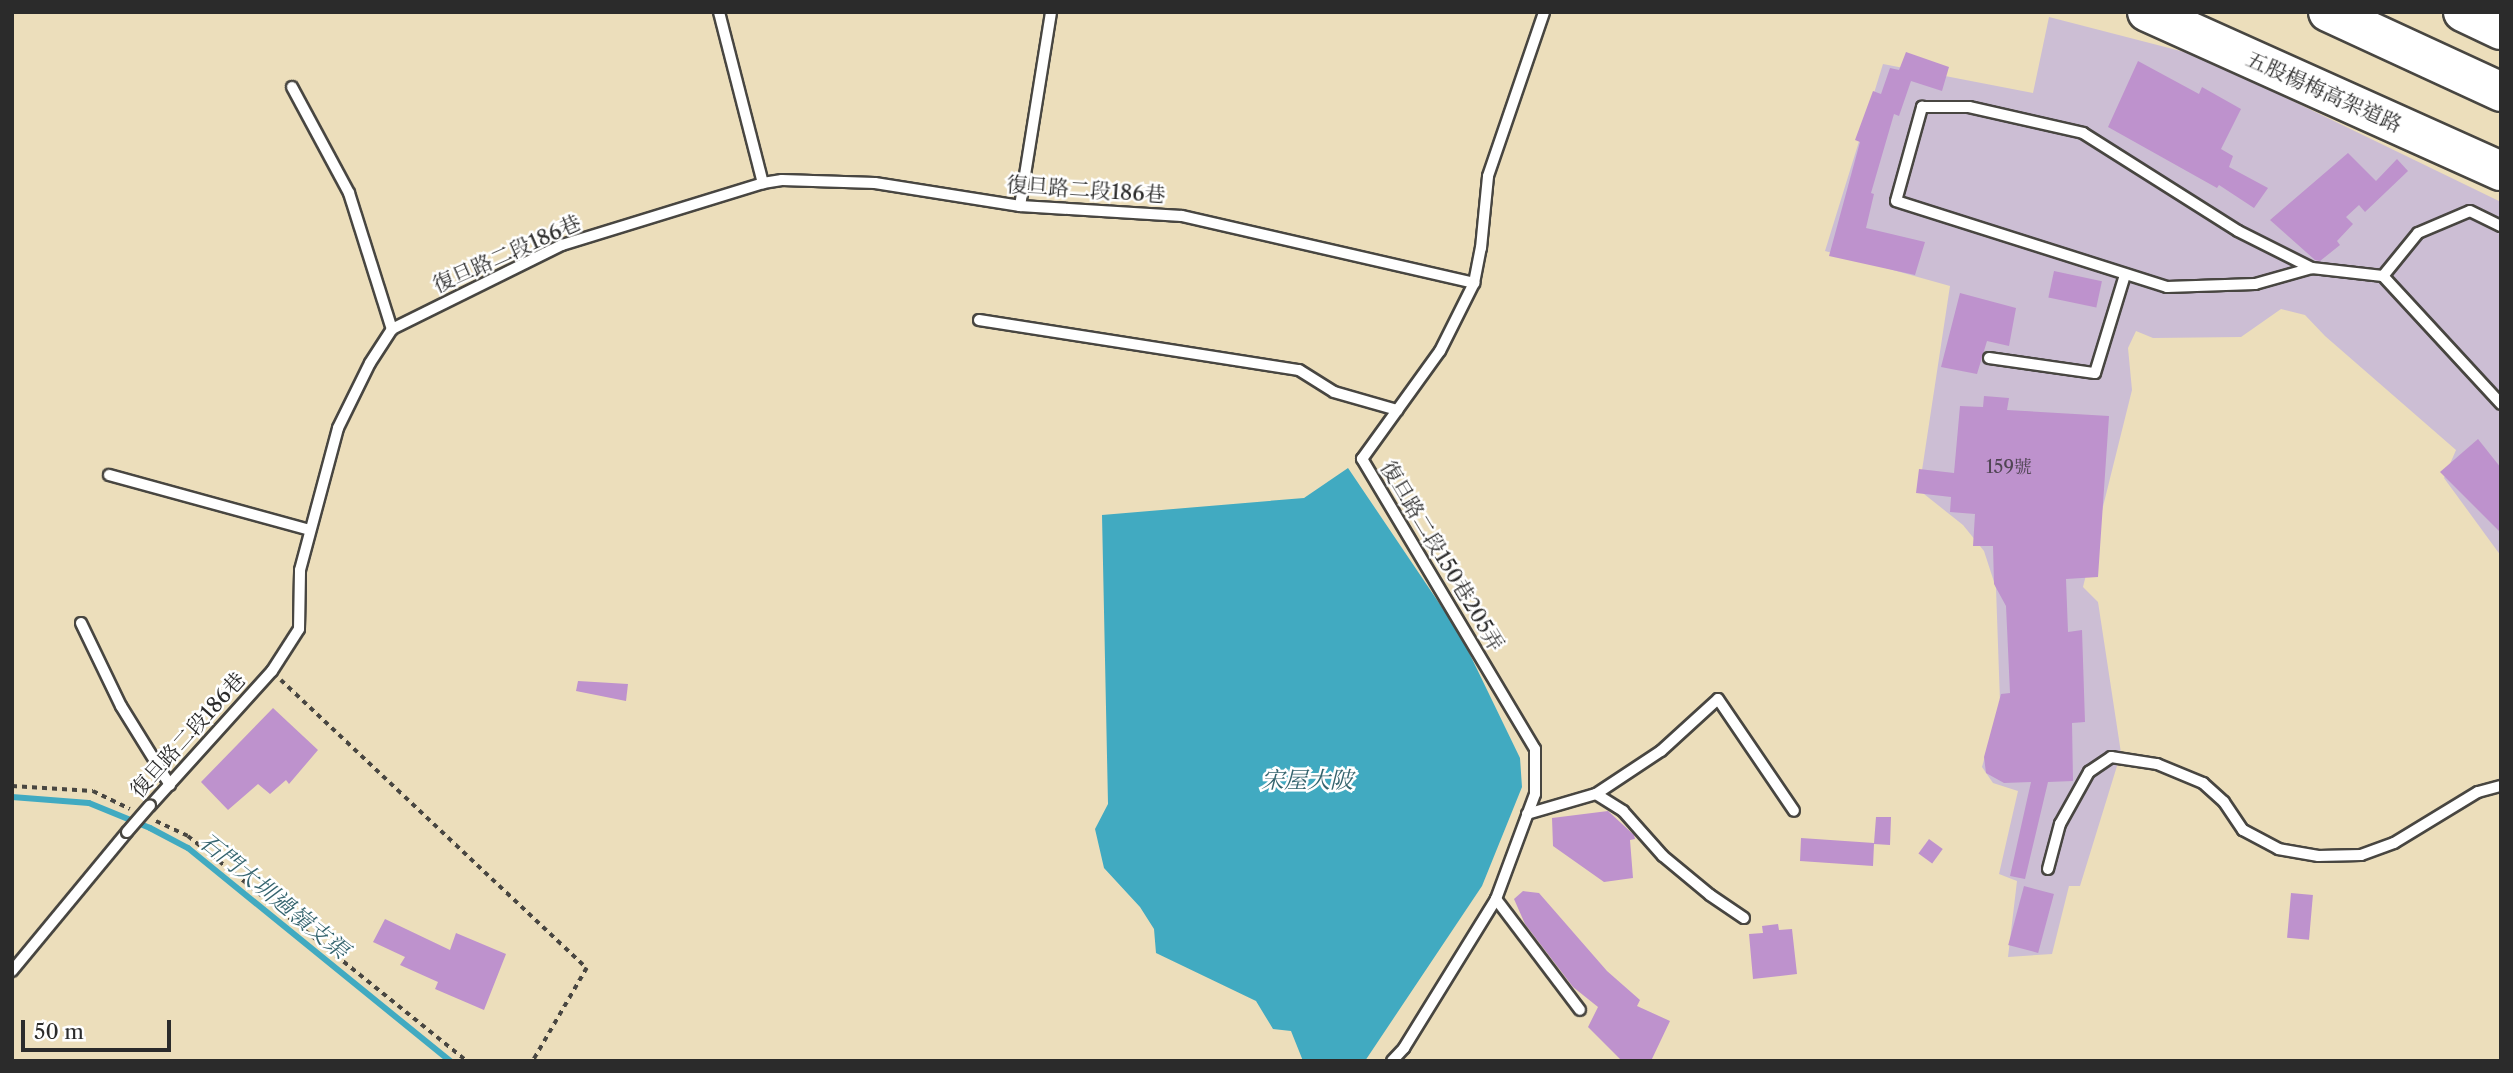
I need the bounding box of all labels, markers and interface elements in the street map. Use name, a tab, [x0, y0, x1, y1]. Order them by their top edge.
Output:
street label: 五股楊梅高架道路	[2242, 46, 2406, 138]
street label: 復旦路二段186巷	[1006, 172, 1166, 208]
street label: 復旦路二段186巷	[429, 210, 585, 298]
street label: 復旦路二段150巷205弄	[1375, 456, 1509, 656]
house number: 159號	[1986, 456, 2032, 478]
street label: 復旦路二段186巷	[125, 667, 251, 803]
water label: 宋屋大陂	[1261, 766, 1353, 794]
water label: 石門大圳過嶺支渠	[194, 827, 354, 965]
scale bar	[24, 1006, 175, 1050]
text: 50 m	[34, 1019, 84, 1044]

